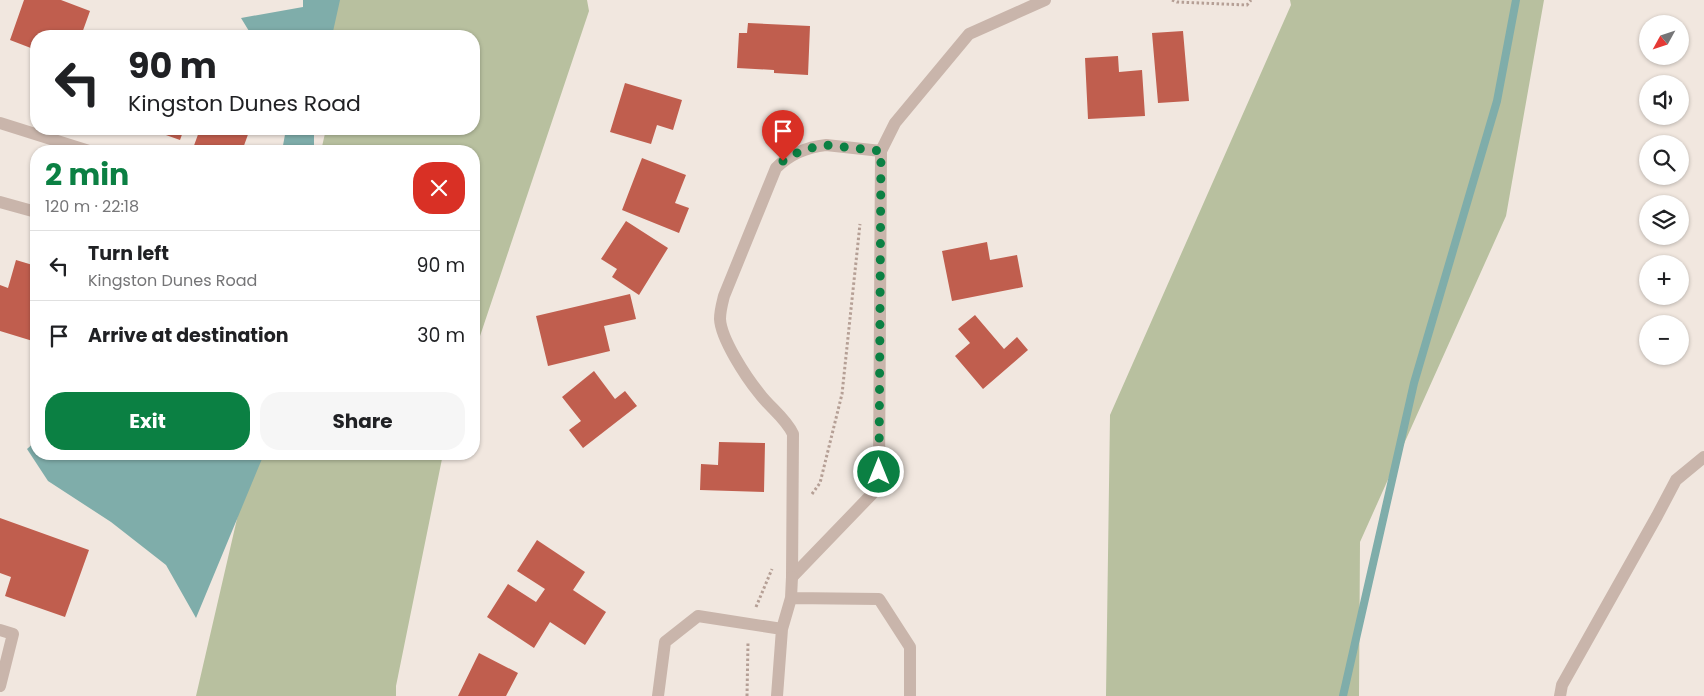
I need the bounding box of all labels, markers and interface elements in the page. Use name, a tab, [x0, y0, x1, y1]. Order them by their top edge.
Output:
north arrow	[1639, 15, 1689, 65]
map controls	[1639, 15, 1689, 365]
text: 90 m	[128, 41, 217, 90]
icon: left	[45, 50, 110, 115]
button: sound	[1639, 75, 1689, 125]
text: Kingston Dunes Road	[128, 88, 361, 119]
pin	[762, 110, 804, 161]
icon: arrive	[769, 117, 797, 145]
button: search	[1639, 135, 1689, 185]
text: 2 min	[45, 153, 129, 196]
button: close	[413, 162, 465, 214]
text: 120 m · 22:18	[45, 195, 139, 218]
button: layers	[1639, 195, 1689, 245]
text: Turn left	[88, 240, 169, 267]
icon: left	[45, 252, 73, 280]
text: 90 m	[416, 252, 465, 279]
button: +	[1639, 255, 1689, 305]
text: Kingston Dunes Road	[88, 269, 257, 292]
button: −	[1639, 315, 1689, 365]
icon: arrive	[45, 322, 73, 350]
text: Arrive at destination	[88, 322, 289, 349]
text: 30 m	[417, 322, 465, 349]
button: Exit	[45, 392, 250, 450]
button: Share	[260, 392, 465, 450]
position arrow	[852, 445, 904, 497]

